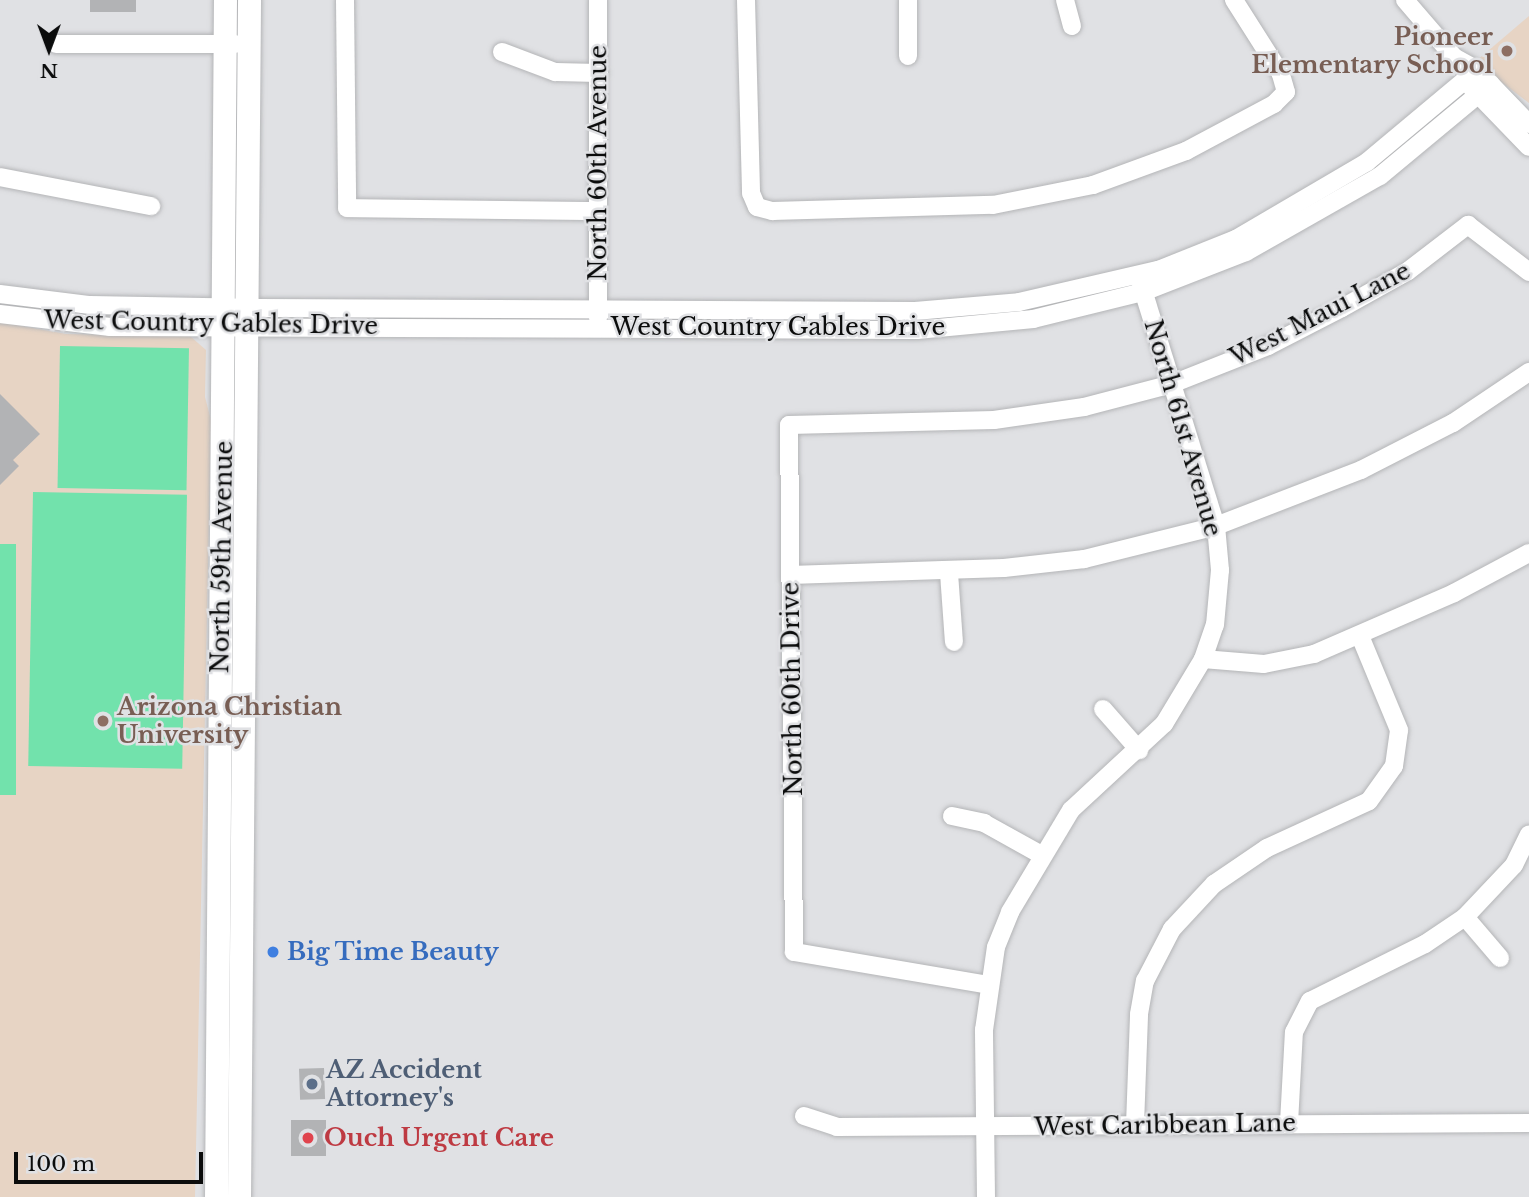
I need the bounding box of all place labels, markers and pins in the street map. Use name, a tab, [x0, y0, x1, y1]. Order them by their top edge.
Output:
place label: Pioneer Elementary School	[1251, 23, 1493, 79]
marker: Pioneer Elementary School	[1499, 43, 1515, 59]
place label: Arizona Christian University	[117, 693, 342, 749]
marker: Arizona Christian University	[95, 713, 111, 729]
place label: Big Time Beauty	[287, 938, 500, 966]
marker: Big Time Beauty	[265, 944, 281, 960]
place label: AZ Accident Attorney's	[326, 1056, 483, 1112]
marker: AZ Accident Attorney's	[304, 1076, 320, 1092]
place label: Ouch Urgent Care	[324, 1124, 554, 1152]
marker: Ouch Urgent Care	[298, 1128, 318, 1148]

